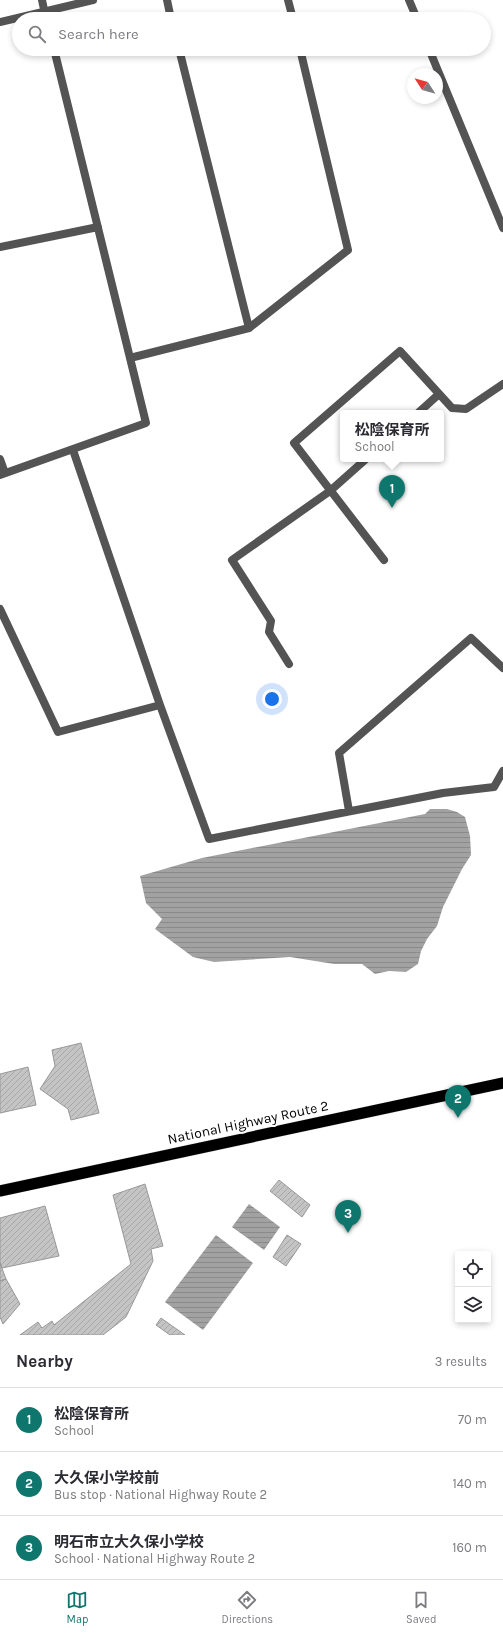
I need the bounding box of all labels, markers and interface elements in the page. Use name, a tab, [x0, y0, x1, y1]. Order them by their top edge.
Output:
search box	[12, 12, 491, 56]
icon: search	[26, 23, 48, 45]
text: Search here	[58, 25, 139, 43]
north arrow	[407, 68, 443, 104]
popup	[340, 410, 444, 462]
text: 松陰保育所	[354, 421, 430, 439]
text: School	[354, 439, 395, 454]
pin: 1	[379, 475, 405, 508]
your location	[262, 689, 282, 709]
pin: 2	[445, 1085, 471, 1118]
street label: National Highway Route 2	[166, 1097, 330, 1148]
pin: 3	[335, 1200, 361, 1233]
map controls	[455, 1251, 491, 1323]
button: locate	[455, 1251, 491, 1287]
button: layers	[455, 1287, 491, 1323]
text: Nearby	[16, 1351, 73, 1371]
text: 3 results	[435, 1354, 487, 1369]
text: 松陰保育所	[54, 1405, 129, 1423]
text: 1	[27, 1412, 31, 1427]
text: 70 m	[458, 1412, 487, 1427]
text: School	[54, 1423, 94, 1438]
text: 大久保小学校前	[54, 1469, 159, 1487]
text: 2	[25, 1476, 33, 1491]
text: 140 m	[452, 1476, 487, 1491]
text: Bus stop · National Highway Route 2	[54, 1487, 267, 1502]
text: 明石市立大久保小学校	[54, 1533, 204, 1551]
text: 3	[25, 1540, 33, 1555]
text: 160 m	[452, 1540, 487, 1555]
text: School · National Highway Route 2	[54, 1551, 255, 1566]
tab: Map	[66, 1589, 88, 1626]
tab: Directions	[221, 1589, 273, 1626]
tab: Saved	[406, 1589, 437, 1626]

